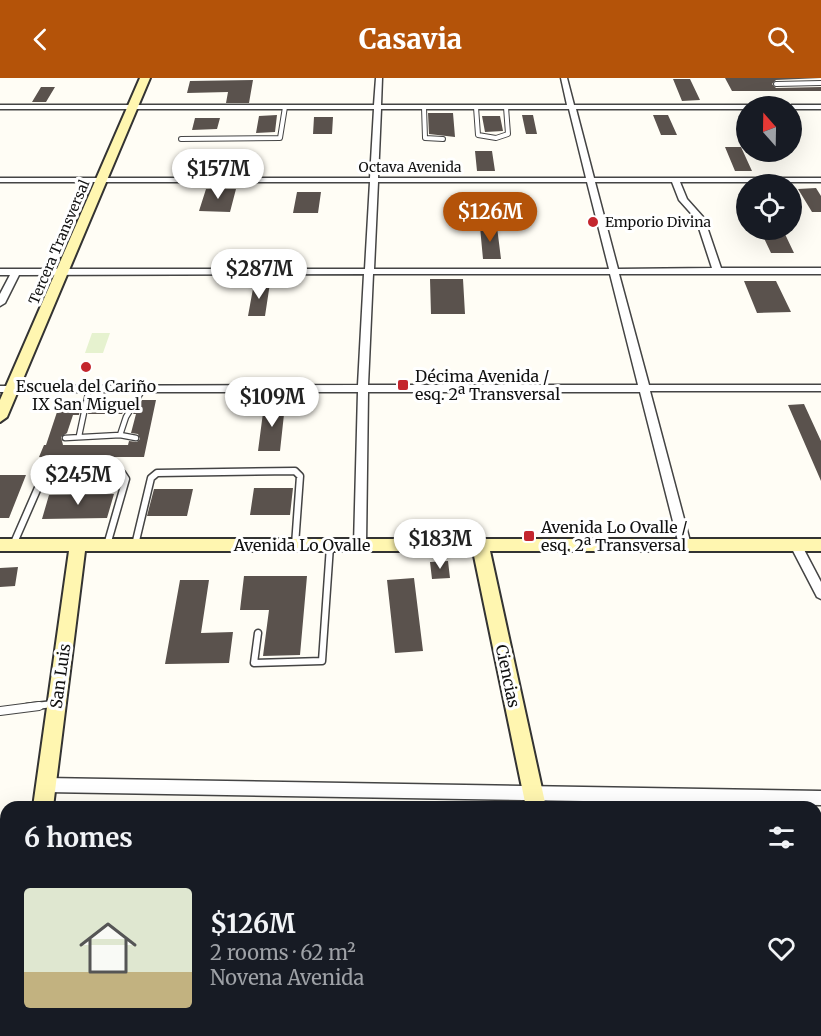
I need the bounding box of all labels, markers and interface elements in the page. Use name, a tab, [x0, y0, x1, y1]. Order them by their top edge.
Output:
text: Casavia	[359, 22, 462, 56]
icon: back	[24, 23, 57, 56]
icon: search	[764, 23, 797, 56]
north arrow	[736, 96, 802, 162]
map controls	[736, 96, 802, 240]
pin: $157M	[176, 149, 260, 200]
text: $157M	[186, 156, 250, 181]
street label: Octava Avenida	[358, 158, 462, 176]
button: locate	[736, 174, 802, 240]
street label: Tercera Transversal	[25, 176, 94, 307]
pin: $126M	[448, 192, 532, 243]
text: $126M	[457, 199, 523, 224]
place label: Emporio Divina	[605, 213, 711, 231]
marker: Emporio Divina	[586, 215, 600, 229]
pin: $287M	[217, 249, 301, 300]
text: $287M	[225, 256, 293, 281]
marker: Escuela del Cariño IX San Miguel	[79, 360, 93, 374]
place label: Décima Avenida / esq. 2ª Transversal	[415, 366, 560, 404]
place label: Escuela del Cariño IX San Miguel	[16, 376, 156, 414]
pin: $109M	[230, 377, 314, 428]
marker: Décima Avenida / esq. 2ª Transversal	[396, 378, 410, 392]
text: $109M	[239, 384, 305, 409]
pin: $245M	[36, 455, 120, 506]
text: $245M	[44, 462, 112, 487]
place label: Avenida Lo Ovalle / esq. 2ª Transversal	[540, 517, 688, 555]
pin: $183M	[398, 519, 482, 570]
text: $183M	[408, 526, 472, 551]
marker: Avenida Lo Ovalle / esq. 2ª Transversal	[522, 529, 536, 543]
street label: Avenida Lo Ovalle	[233, 535, 370, 555]
street label: San Luis	[46, 642, 74, 710]
street label: Ciencias	[492, 643, 524, 710]
text: 6 homes	[24, 821, 133, 854]
icon: filters	[765, 821, 798, 854]
text: $126M	[210, 907, 295, 940]
icon: home	[72, 912, 144, 984]
icon: heart	[765, 932, 798, 965]
text: 2 rooms · 62 m²	[210, 940, 356, 965]
text: Novena Avenida	[210, 965, 364, 990]

